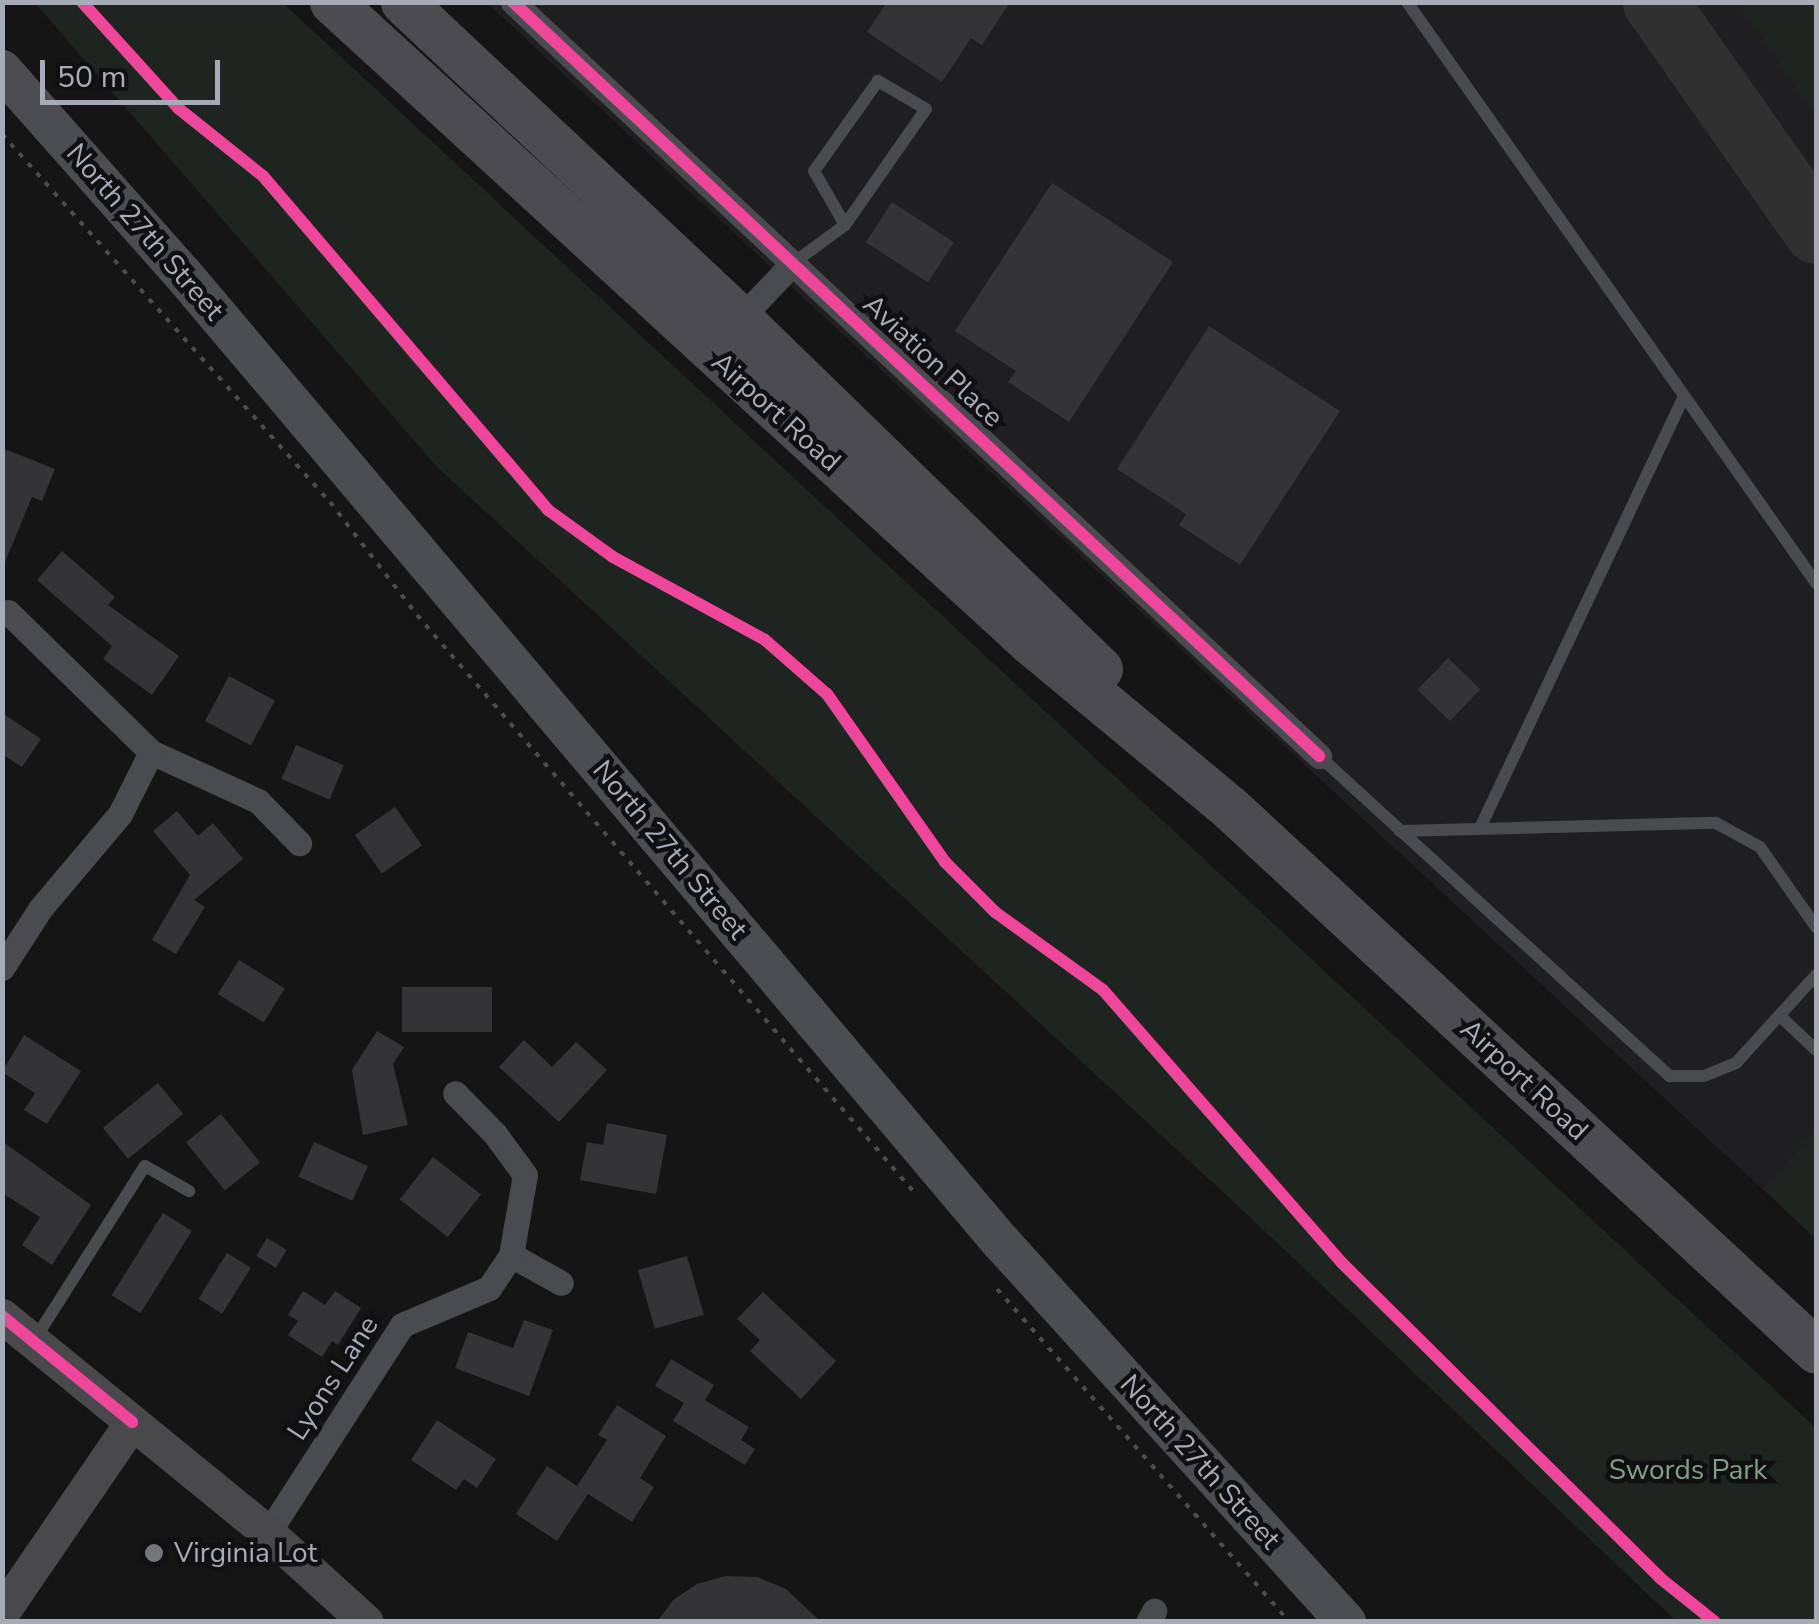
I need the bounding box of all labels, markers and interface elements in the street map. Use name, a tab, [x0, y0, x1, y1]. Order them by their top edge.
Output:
scale bar	[45, 40, 225, 102]
text: 50 m	[57, 57, 126, 98]
street label: North 27th Street	[59, 137, 231, 327]
street label: Aviation Place	[856, 288, 1010, 434]
street label: Airport Road	[705, 345, 847, 479]
street label: North 27th Street	[586, 754, 754, 946]
street label: Airport Road	[1453, 1013, 1595, 1147]
street label: Lyons Lane	[280, 1310, 386, 1446]
street label: North 27th Street	[1113, 1368, 1287, 1556]
park label: Swords Park	[1609, 1453, 1767, 1487]
place label: Virginia Lot	[174, 1536, 317, 1570]
marker: Virginia Lot	[143, 1542, 165, 1564]

